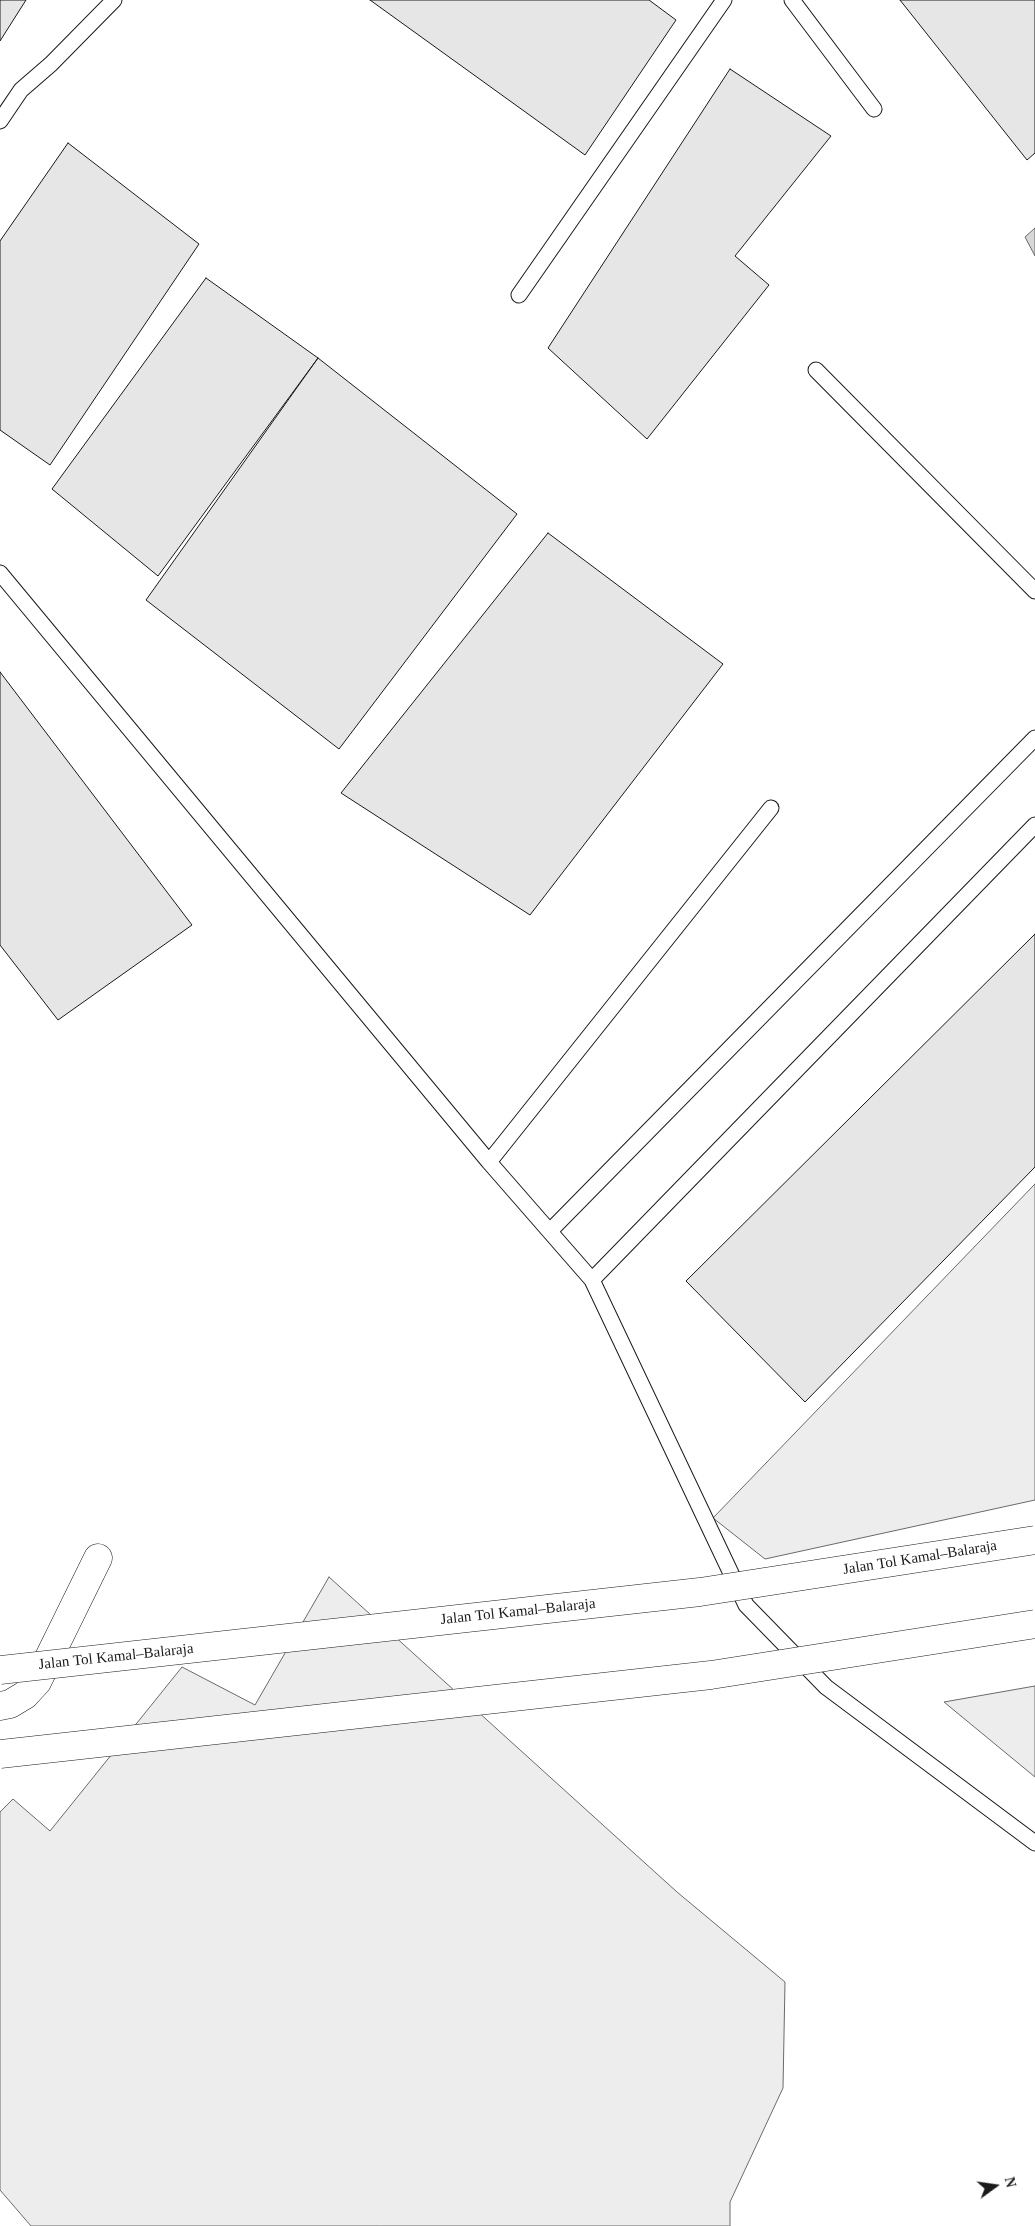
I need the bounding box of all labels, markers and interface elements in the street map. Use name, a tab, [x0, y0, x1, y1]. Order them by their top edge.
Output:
street label: Jalan Tol Kamal–Balaraja	[842, 1537, 998, 1579]
street label: Jalan Tol Kamal–Balaraja	[440, 1595, 596, 1629]
street label: Jalan Tol Kamal–Balaraja	[38, 1640, 194, 1674]
north arrow	[970, 2161, 1020, 2211]
text: N	[1002, 2176, 1019, 2189]

